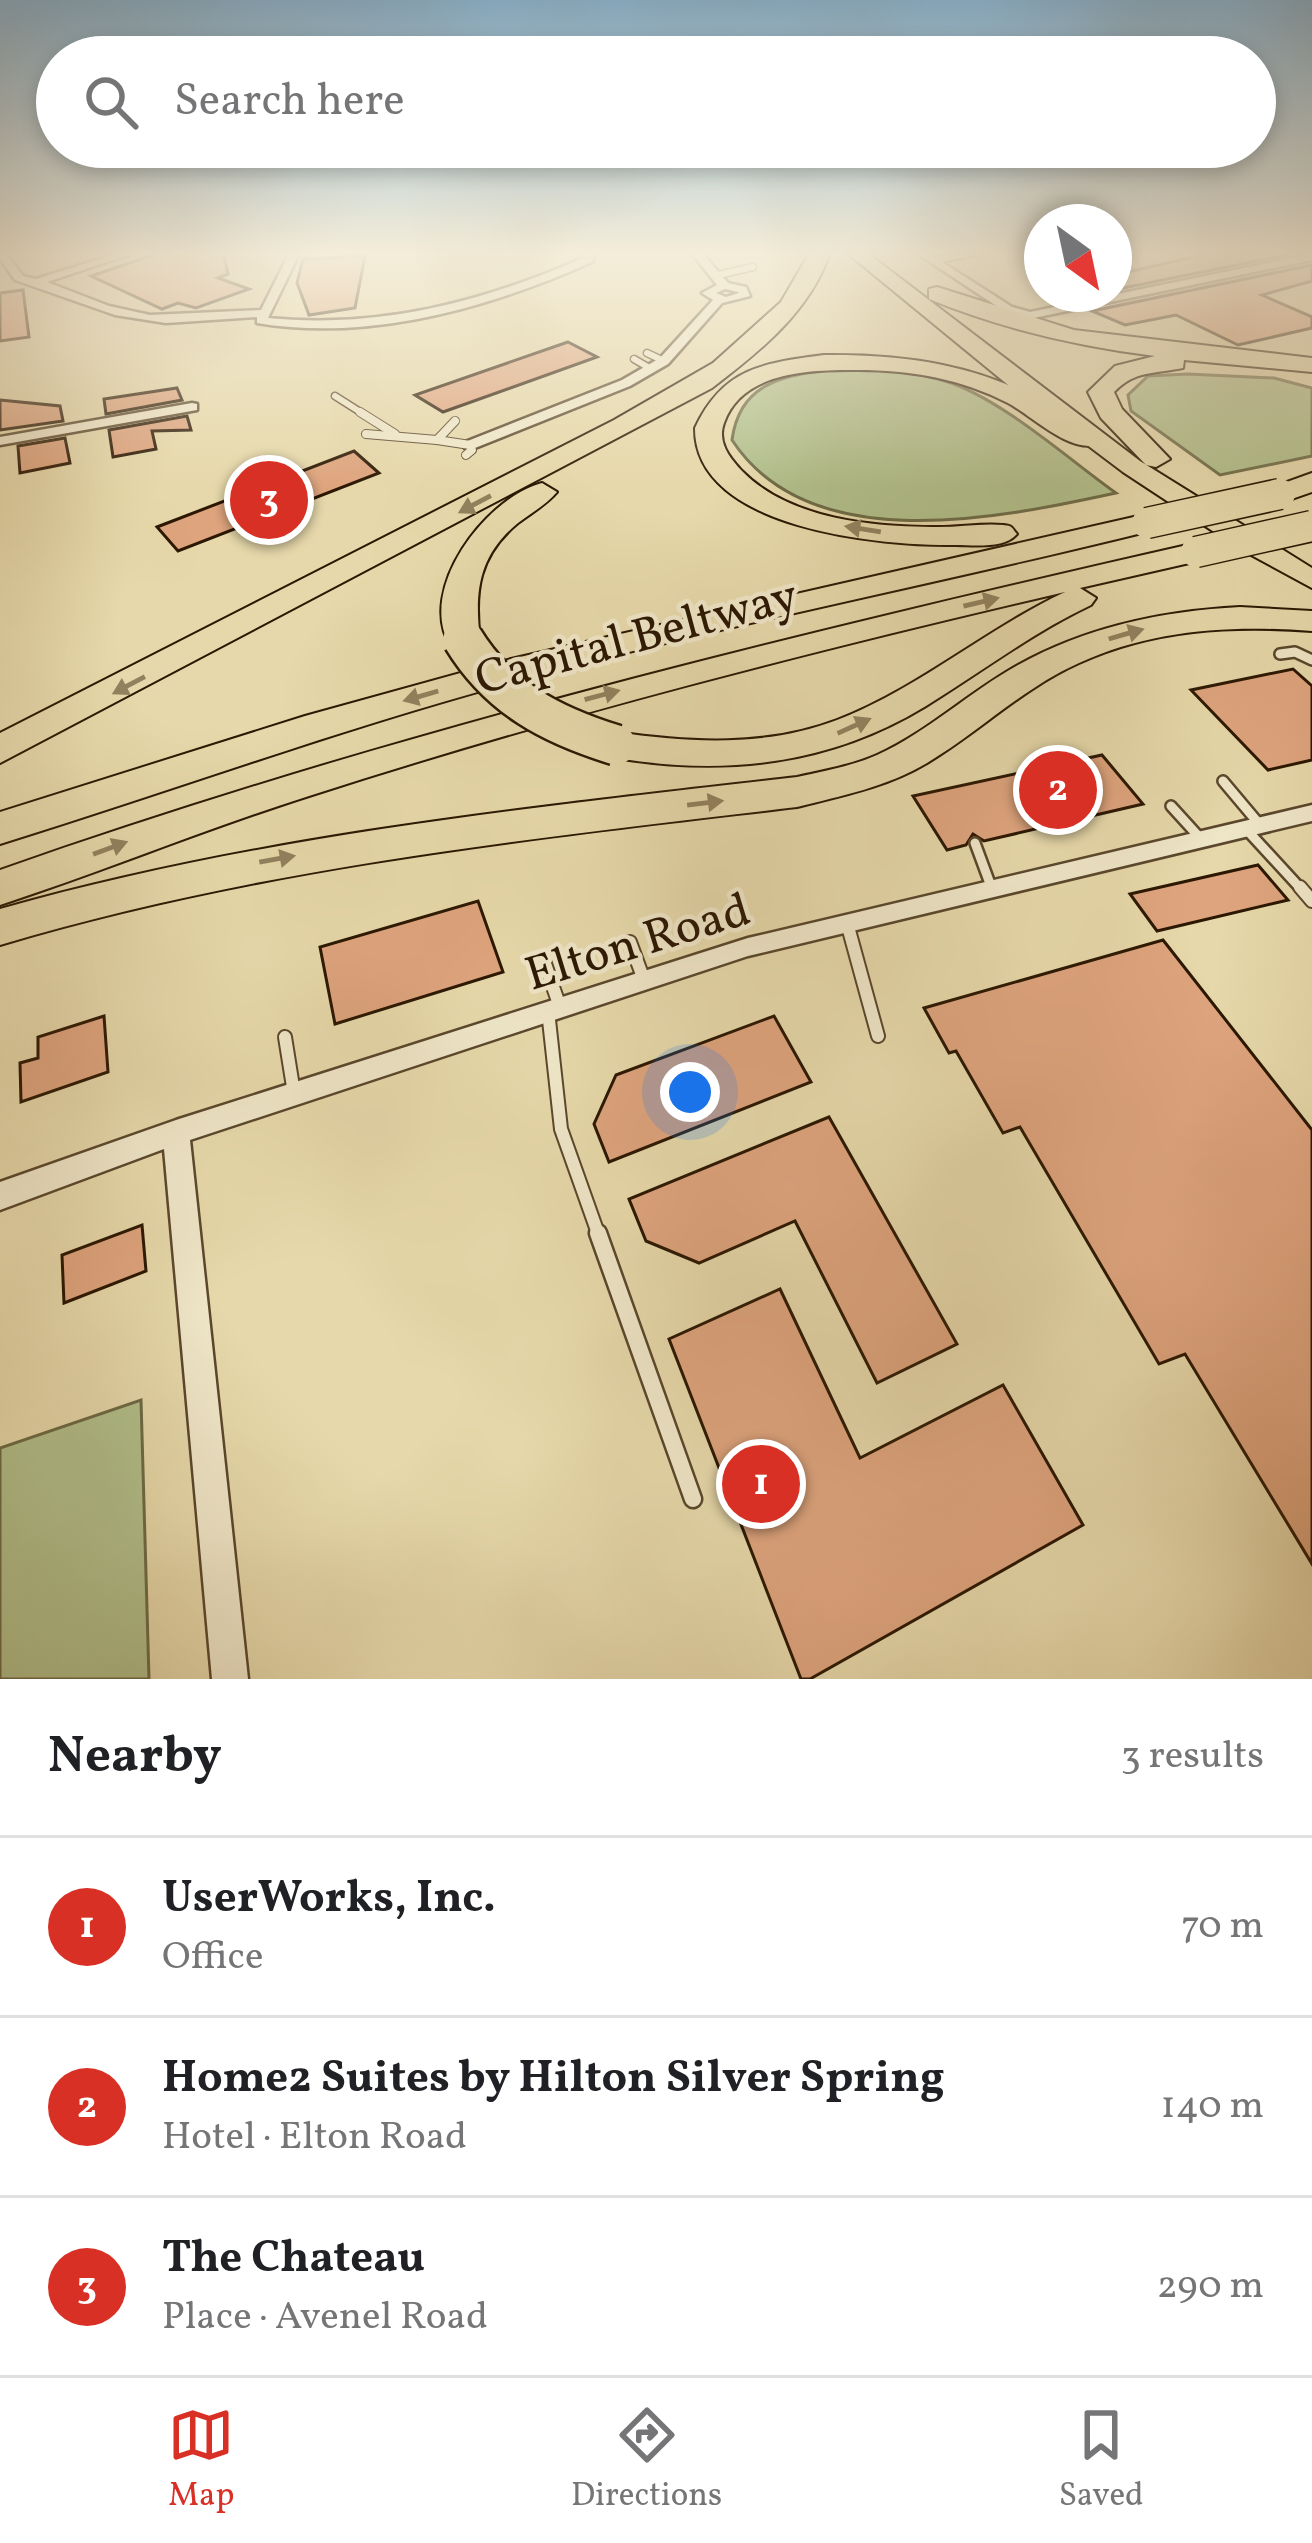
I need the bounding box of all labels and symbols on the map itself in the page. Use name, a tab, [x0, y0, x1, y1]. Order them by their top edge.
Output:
north arrow	[1024, 204, 1132, 312]
pin: 3	[230, 455, 308, 545]
one-way arrow	[457, 493, 492, 513]
one-way arrow	[844, 519, 881, 538]
street label: Capital Beltway	[468, 564, 806, 715]
one-way arrow	[963, 591, 1000, 610]
one-way arrow	[1108, 624, 1145, 642]
one-way arrow	[112, 674, 147, 694]
one-way arrow	[584, 684, 621, 703]
one-way arrow	[402, 688, 439, 706]
one-way arrow	[837, 716, 872, 736]
pin: 2	[1019, 745, 1097, 835]
one-way arrow	[687, 794, 724, 813]
one-way arrow	[92, 838, 128, 856]
one-way arrow	[258, 850, 296, 868]
street label: Elton Road	[518, 878, 759, 1010]
your location	[660, 1062, 720, 1122]
pin: 1	[722, 1439, 800, 1529]

